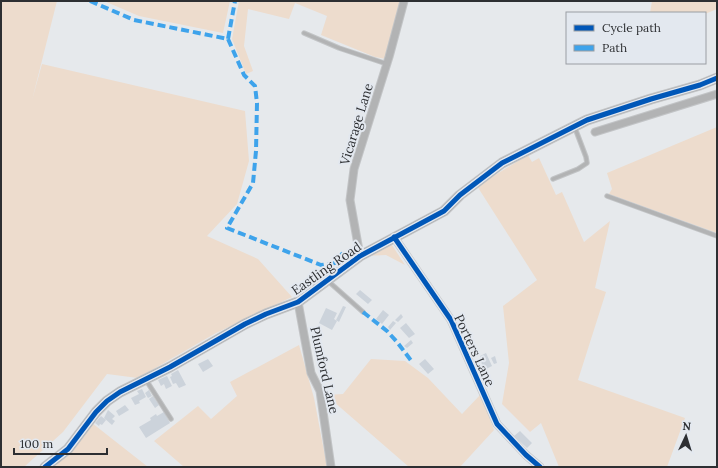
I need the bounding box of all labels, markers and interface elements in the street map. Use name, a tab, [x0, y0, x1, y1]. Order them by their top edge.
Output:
legend	[566, 12, 706, 64]
text: Cycle path	[602, 20, 661, 35]
text: Path	[602, 40, 627, 55]
street label: Vicarage Lane	[336, 81, 377, 168]
street label: Eastling Road	[288, 238, 365, 299]
street label: Porters Lane	[450, 311, 499, 389]
street label: Plumford Lane	[306, 325, 343, 415]
north arrow	[666, 416, 706, 456]
text: N	[682, 419, 692, 433]
scale bar	[14, 430, 107, 456]
text: 100 m	[20, 436, 53, 451]

